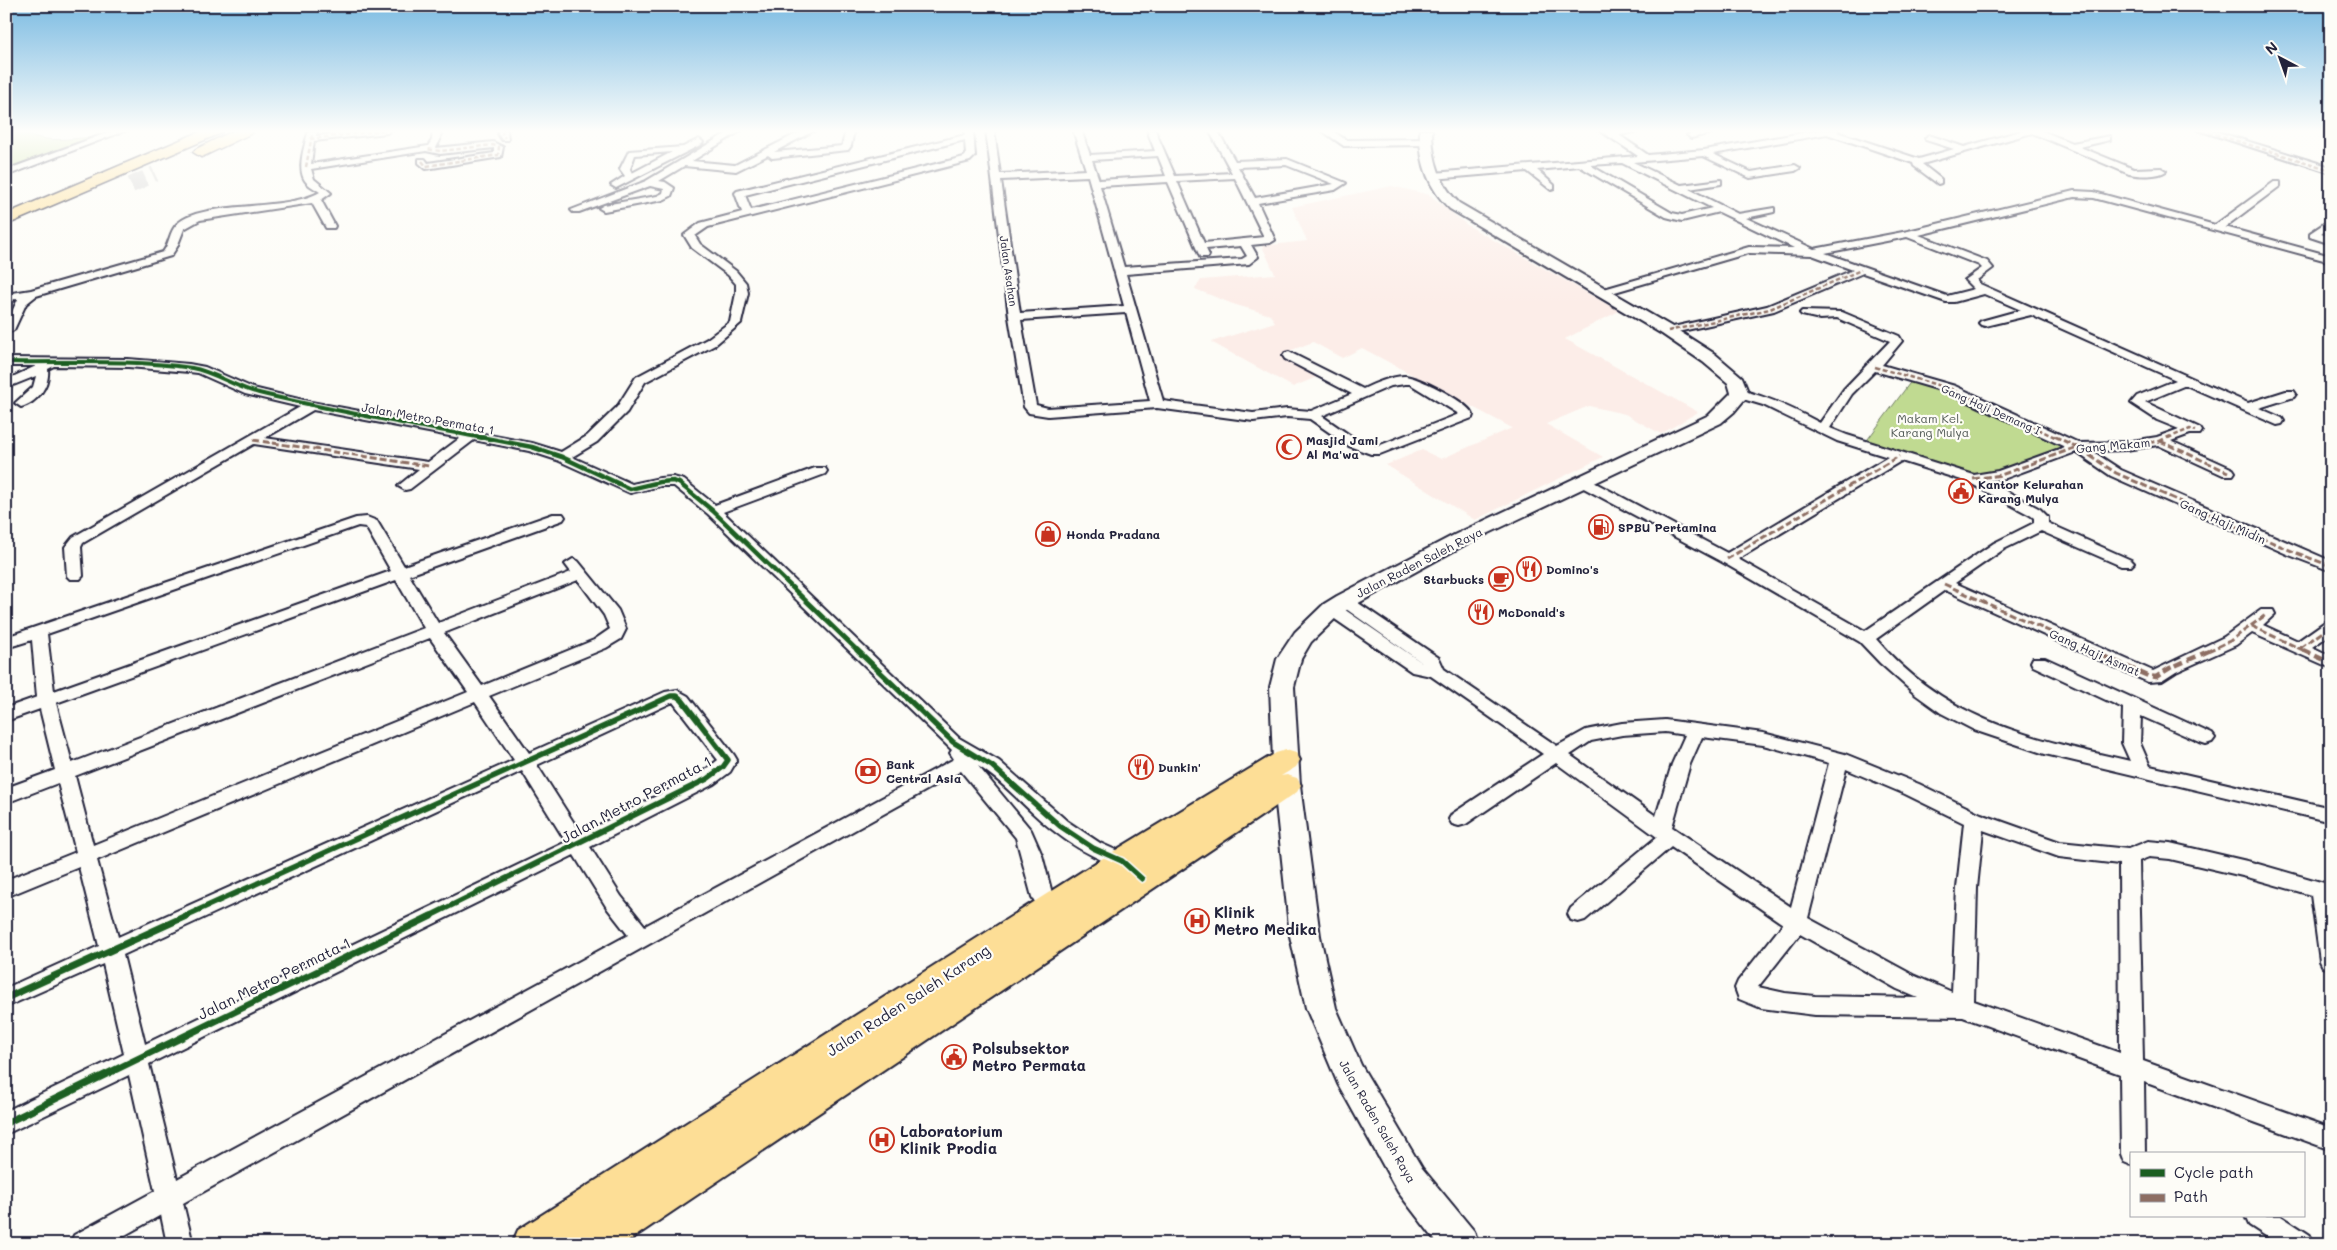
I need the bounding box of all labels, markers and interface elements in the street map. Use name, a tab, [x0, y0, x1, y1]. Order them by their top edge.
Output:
north arrow	[2254, 32, 2304, 82]
text: N	[2261, 37, 2281, 58]
street label: Jalan Asahan	[997, 235, 1021, 307]
street label: Gang Haji Demang I	[1939, 380, 2043, 438]
street label: Jalan Metro Permata 1	[361, 398, 495, 438]
park label: Makam Kel. Karang Mulya	[1891, 410, 1969, 440]
place label: Masjid Jami Al Ma'wa	[1306, 432, 1378, 462]
mosque icon: Masjid Jami Al Ma'wa	[1276, 434, 1302, 460]
street label: Gang Makam	[2075, 434, 2151, 456]
place label: Kantor Kelurahan Karang Mulya	[1978, 476, 2083, 506]
public building icon: Kantor Kelurahan Karang Mulya	[1948, 478, 1974, 504]
street label: Gang Haji Midin	[2177, 495, 2269, 547]
fuel station icon: SPBU Pertamina	[1588, 514, 1614, 540]
place label: SPBU Pertamina	[1618, 519, 1717, 535]
shop icon: Honda Pradana	[1035, 521, 1061, 547]
street label: Jalan Raden Saleh Raya	[1353, 523, 1485, 601]
place label: Honda Pradana	[1066, 526, 1160, 542]
restaurant icon: Domino's	[1516, 556, 1542, 582]
place label: Domino's	[1546, 561, 1599, 577]
cafe icon: Starbucks	[1488, 566, 1514, 592]
place label: Starbucks	[1423, 571, 1484, 587]
restaurant icon: McDonald's	[1468, 599, 1494, 625]
place label: McDonald's	[1498, 604, 1565, 620]
street label: Gang Haji Asmat	[2047, 625, 2143, 679]
street label: Jalan Metro Permata 1	[557, 751, 715, 847]
restaurant icon: Dunkin'	[1128, 754, 1154, 780]
place label: Bank Central Asia	[886, 756, 961, 786]
bank icon: Bank Central Asia	[855, 758, 881, 784]
place label: Dunkin'	[1158, 759, 1201, 775]
place label: Klinik Metro Medika	[1214, 902, 1317, 939]
hospital icon: Klinik Metro Medika	[1184, 908, 1210, 934]
street label: Jalan Metro Permata 1	[194, 932, 354, 1024]
street label: Jalan Raden Saleh Karang	[822, 939, 994, 1060]
place label: Polsubsektor Metro Permata	[972, 1038, 1086, 1075]
public building icon: Polsubsektor Metro Permata	[941, 1044, 967, 1070]
street label: Jalan Raden Saleh Raya	[1336, 1056, 1420, 1186]
place label: Laboratorium Klinik Prodia	[900, 1121, 1003, 1158]
hospital icon: Laboratorium Klinik Prodia	[869, 1127, 895, 1153]
legend	[2130, 1152, 2304, 1218]
text: Cycle path	[2174, 1162, 2253, 1182]
text: Path	[2174, 1186, 2208, 1206]

